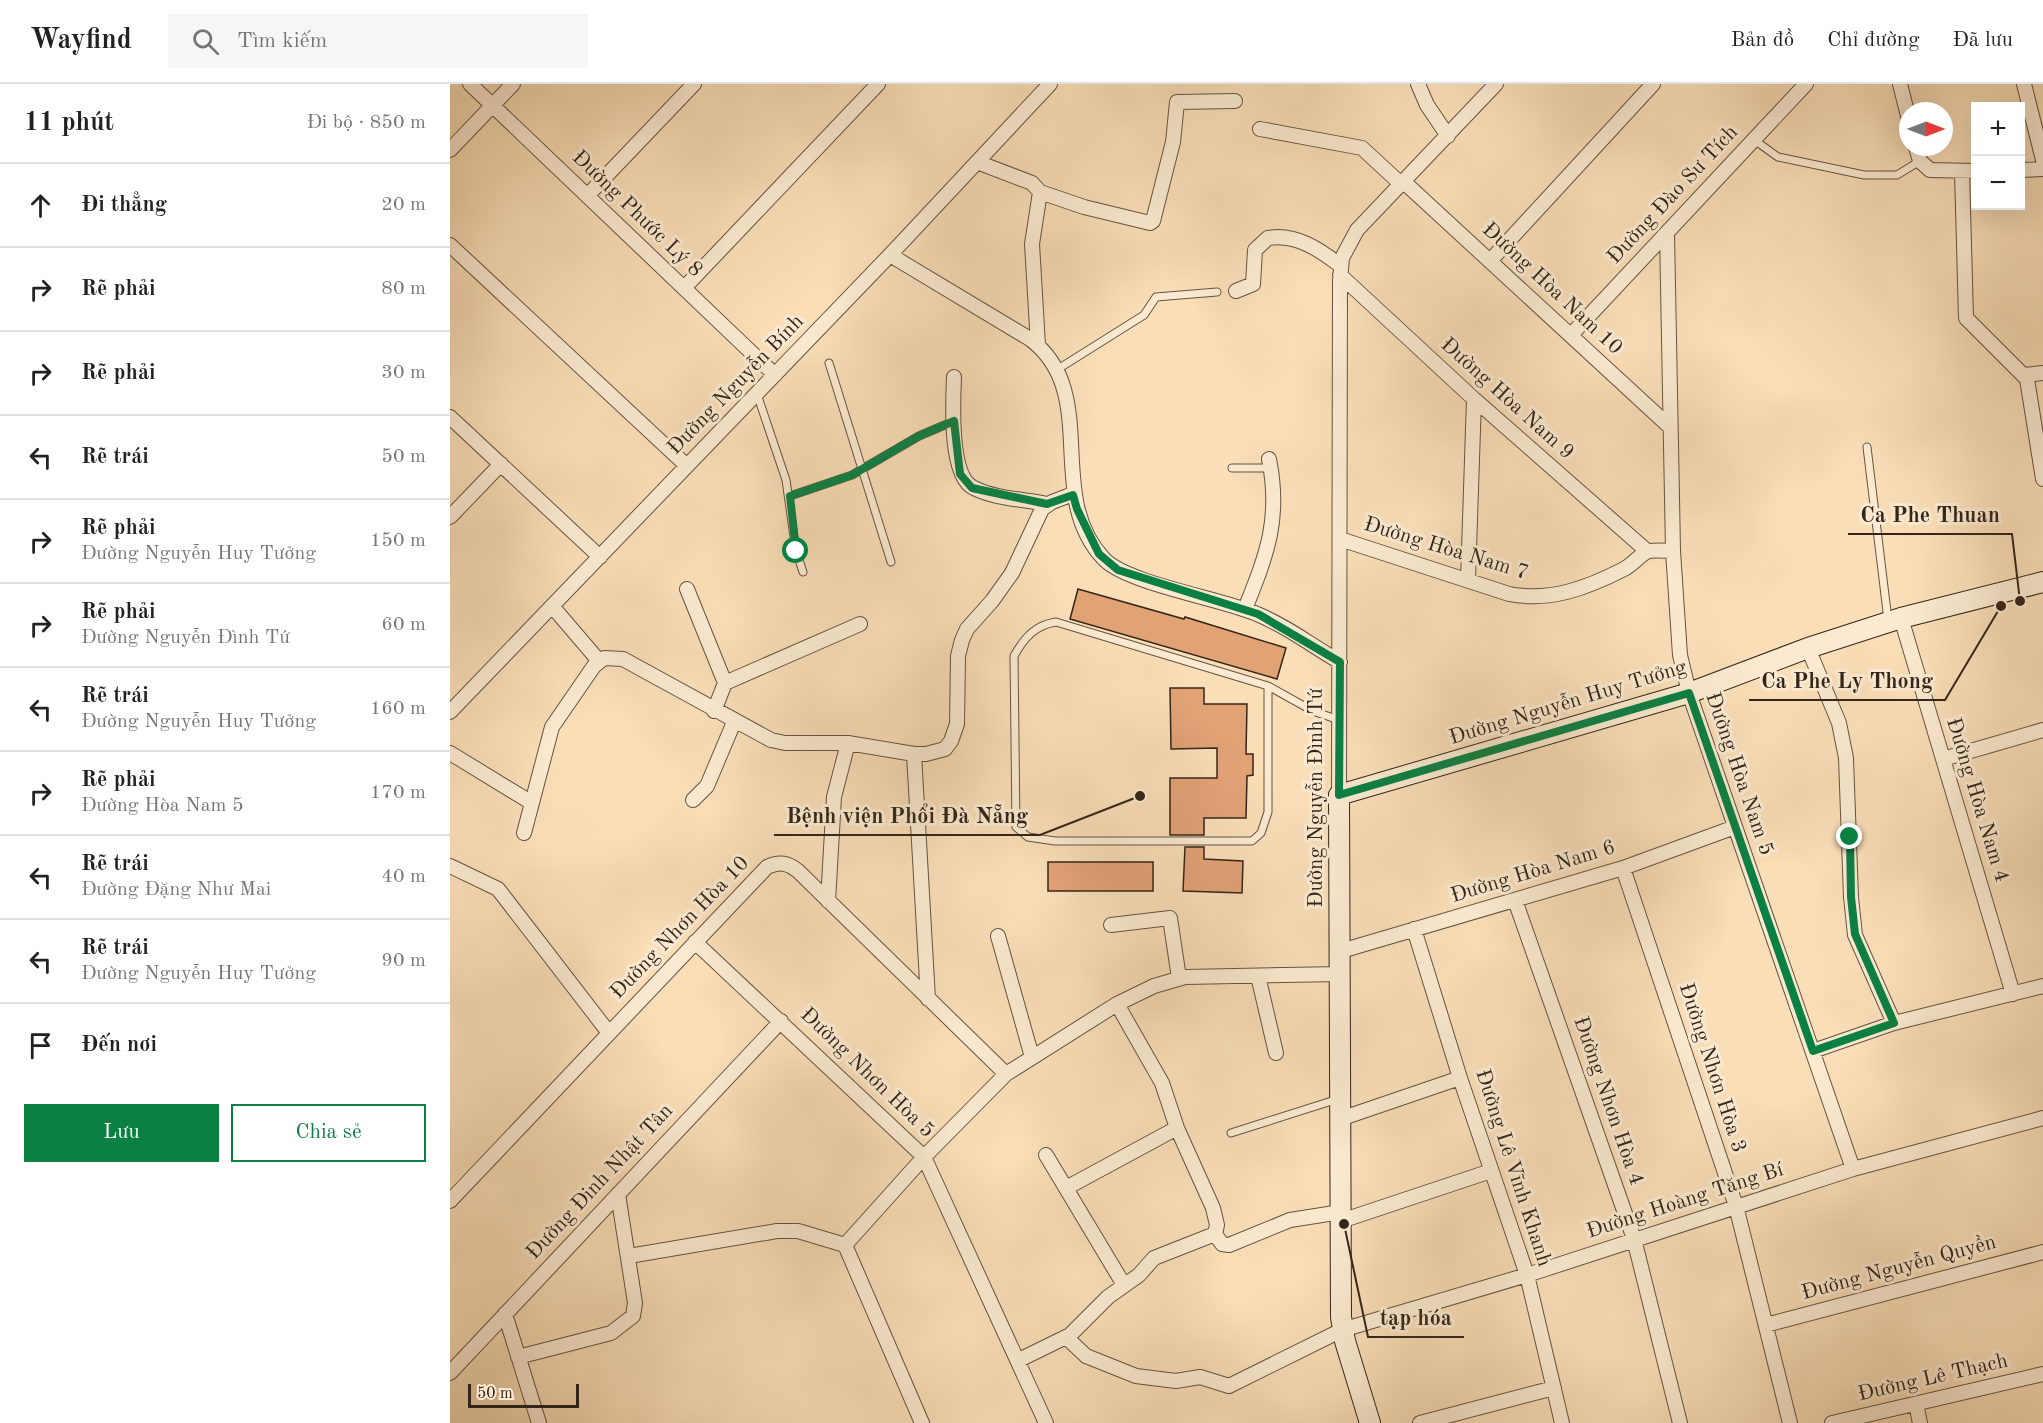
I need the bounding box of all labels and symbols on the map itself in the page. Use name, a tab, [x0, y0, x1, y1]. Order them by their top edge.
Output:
north arrow	[1899, 102, 1953, 156]
street label: Đường Đào Sư Tích	[1604, 122, 1742, 268]
street label: Đường Phước Lý 8	[568, 147, 706, 281]
street label: Đường Hòa Nam 10	[1478, 219, 1626, 359]
street label: Đường Nguyễn Bính	[663, 310, 808, 459]
street label: Đường Hòa Nam 9	[1436, 334, 1578, 464]
callout: Ca Phe Thuan	[1848, 494, 2012, 534]
text: Ca Phe Thuan	[1860, 505, 2000, 527]
street label: Đường Hòa Nam 7	[1361, 514, 1531, 584]
route start	[782, 537, 808, 563]
street label: Đường Nguyễn Huy Tưởng	[1446, 655, 1690, 749]
callout: Ca Phe Ly Thong	[1749, 660, 1945, 700]
text: Ca Phe Ly Thong	[1761, 671, 1933, 693]
street label: Đường Nguyễn Đình Tứ	[1304, 688, 1327, 908]
street label: Đường Hòa Nam 5	[1701, 690, 1777, 858]
street label: Đường Hòa Nam 4	[1942, 715, 2012, 885]
callout: Bệnh viện Phổi Đà Nẵng	[774, 795, 1040, 835]
text: Bệnh viện Phổi Đà Nẵng	[786, 803, 1028, 828]
route end	[1836, 823, 1862, 849]
street label: Đường Hòa Nam 6	[1448, 837, 1618, 907]
street label: Đường Nhơn Hòa 10	[607, 853, 753, 1003]
street label: Đường Nhơn Hòa 3	[1675, 981, 1749, 1155]
street label: Đường Nhơn Hòa 5	[796, 1004, 938, 1142]
street label: Đường Nhơn Hòa 4	[1569, 1014, 1647, 1188]
street label: Đường Lê Vĩnh Khanh	[1471, 1067, 1555, 1269]
street label: Đường Đinh Nhật Tân	[523, 1100, 677, 1264]
street label: Đường Hoàng Tăng Bí	[1584, 1159, 1786, 1243]
street label: Đường Nguyễn Quyền	[1799, 1230, 1999, 1304]
callout: tạp hóa	[1368, 1297, 1464, 1337]
text: tạp hóa	[1380, 1308, 1452, 1330]
street label: Đường Lê Thạch	[1856, 1351, 2010, 1405]
scale bar	[468, 1381, 579, 1408]

